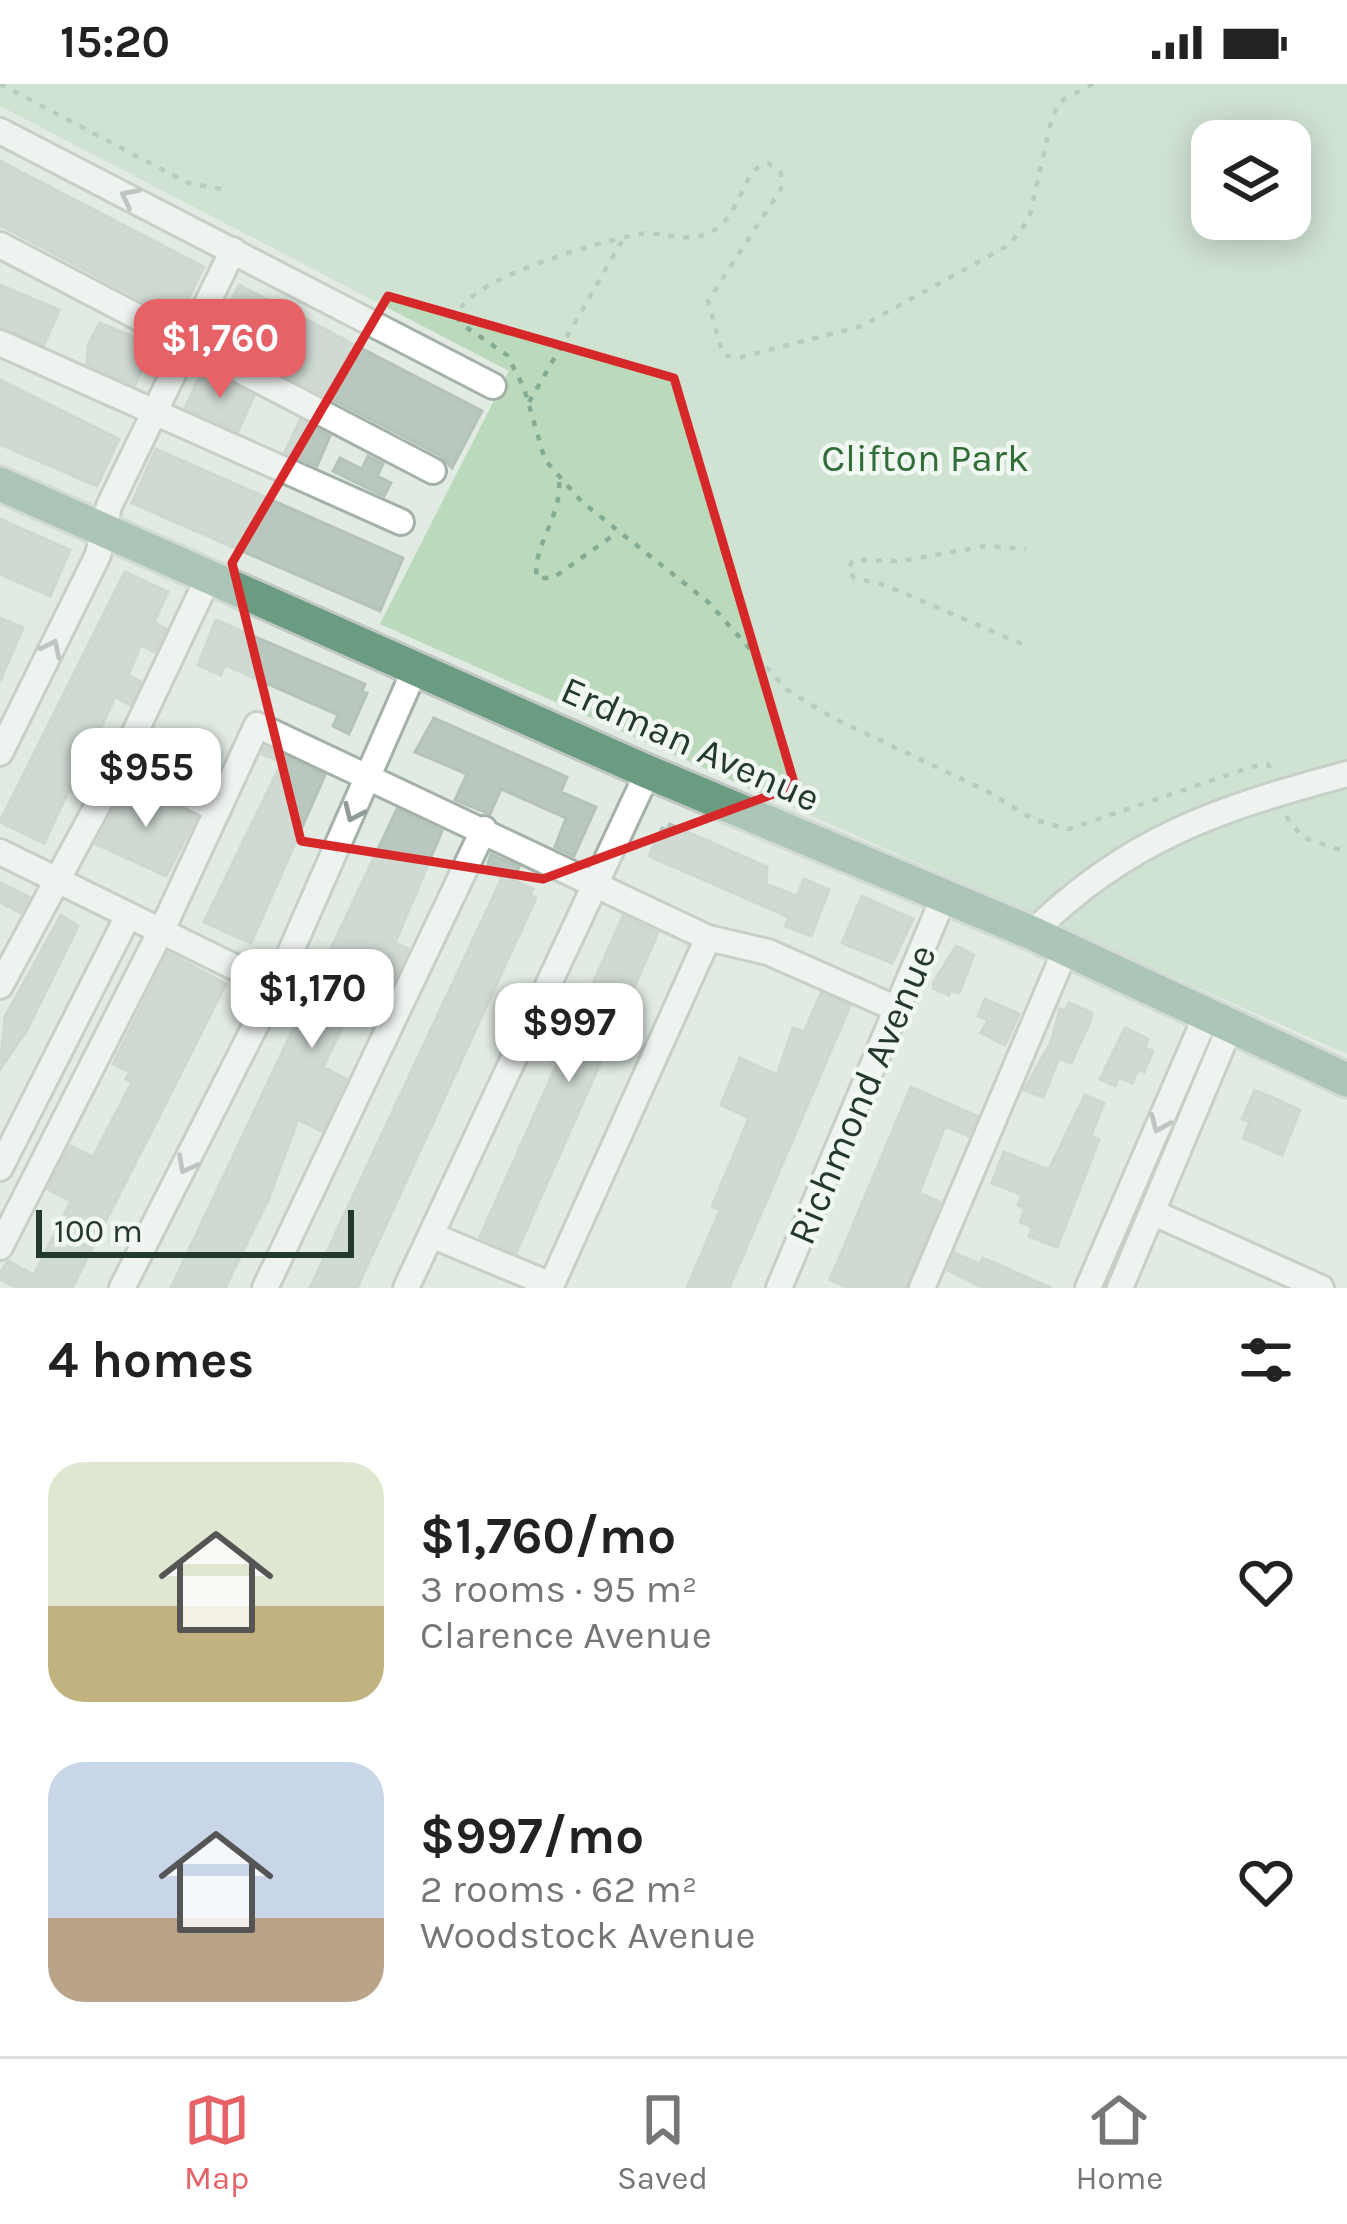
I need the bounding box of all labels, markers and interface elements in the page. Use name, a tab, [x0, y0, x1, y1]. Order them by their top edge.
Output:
text: 15:20	[60, 16, 170, 68]
map controls	[1191, 120, 1311, 240]
button: layers	[1191, 120, 1311, 240]
one-way arrow	[120, 187, 141, 211]
pin: $1,760	[122, 299, 318, 401]
text: $1,760	[161, 315, 279, 361]
park label: Clifton Park	[821, 435, 1029, 481]
one-way arrow	[38, 639, 61, 660]
street label: Erdman Avenue	[554, 666, 827, 822]
pin: $955	[75, 728, 217, 830]
text: $955	[98, 744, 194, 790]
one-way arrow	[343, 801, 367, 822]
street label: Richmond Avenue	[778, 938, 946, 1251]
pin: $1,170	[214, 949, 410, 1051]
text: $1,170	[258, 965, 366, 1011]
pin: $997	[498, 983, 640, 1085]
text: $997	[522, 999, 616, 1045]
one-way arrow	[1150, 1111, 1174, 1133]
one-way arrow	[177, 1153, 200, 1174]
scale bar	[36, 1204, 354, 1257]
text: 100 m	[54, 1212, 143, 1250]
icon: filters	[1233, 1327, 1299, 1393]
text: 4 homes	[48, 1330, 254, 1390]
text: $1,760/mo	[420, 1506, 676, 1566]
icon: home	[144, 1510, 288, 1654]
icon: heart	[1233, 1549, 1299, 1615]
text: 3 rooms · 95 m²	[420, 1566, 698, 1612]
text: Clarence Avenue	[420, 1612, 712, 1658]
text: $997/mo	[420, 1806, 644, 1866]
icon: home	[144, 1810, 288, 1954]
icon: heart	[1233, 1849, 1299, 1915]
text: 2 rooms · 62 m²	[420, 1866, 697, 1912]
text: Woodstock Avenue	[420, 1912, 756, 1958]
tab: Map	[184, 2087, 250, 2197]
tab: Saved	[617, 2087, 708, 2197]
tab: Home	[1075, 2087, 1163, 2197]

